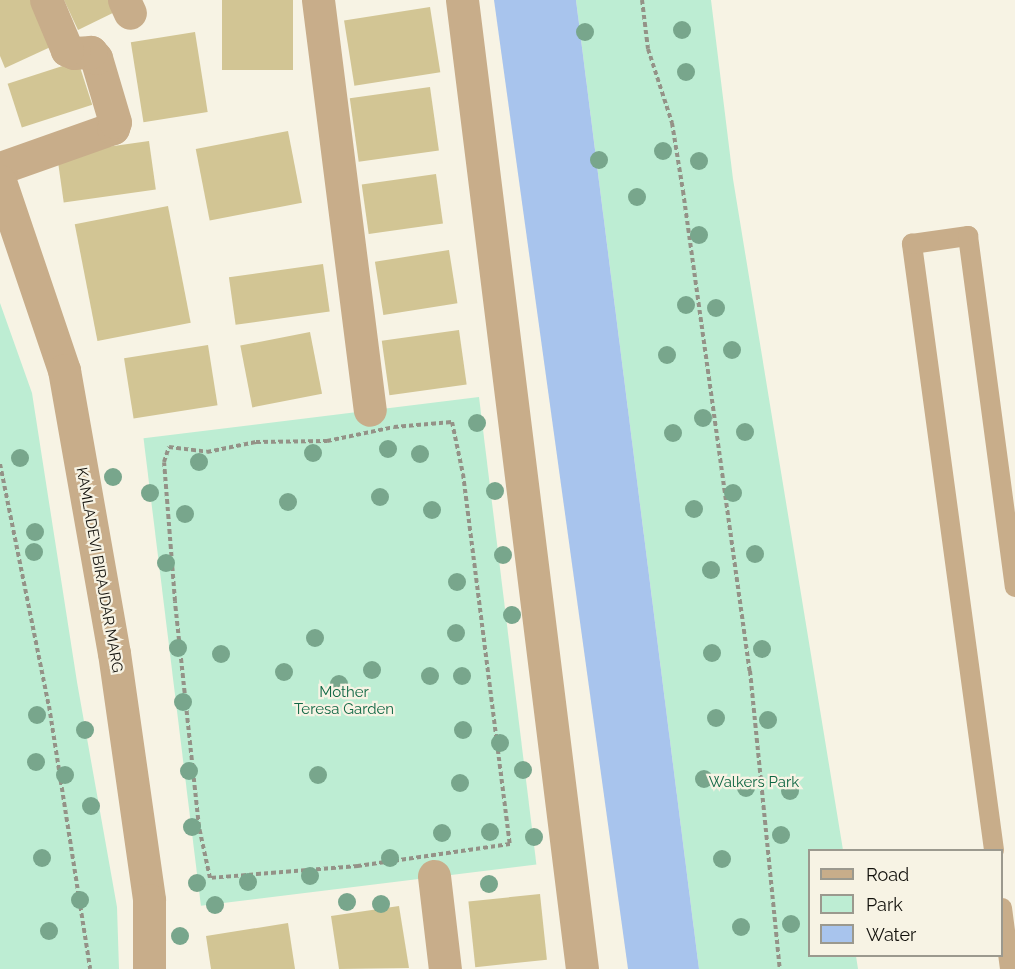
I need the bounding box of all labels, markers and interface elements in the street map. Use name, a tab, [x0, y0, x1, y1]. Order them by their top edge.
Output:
street label: KAMLADEVI BIRAJDAR MARG	[72, 466, 126, 674]
park label: Mother Teresa Garden	[294, 683, 394, 718]
park label: Walkers Park	[709, 774, 799, 792]
legend	[808, 849, 1003, 957]
text: Road	[866, 864, 909, 885]
text: Park	[866, 894, 903, 915]
text: Water	[866, 924, 916, 945]

